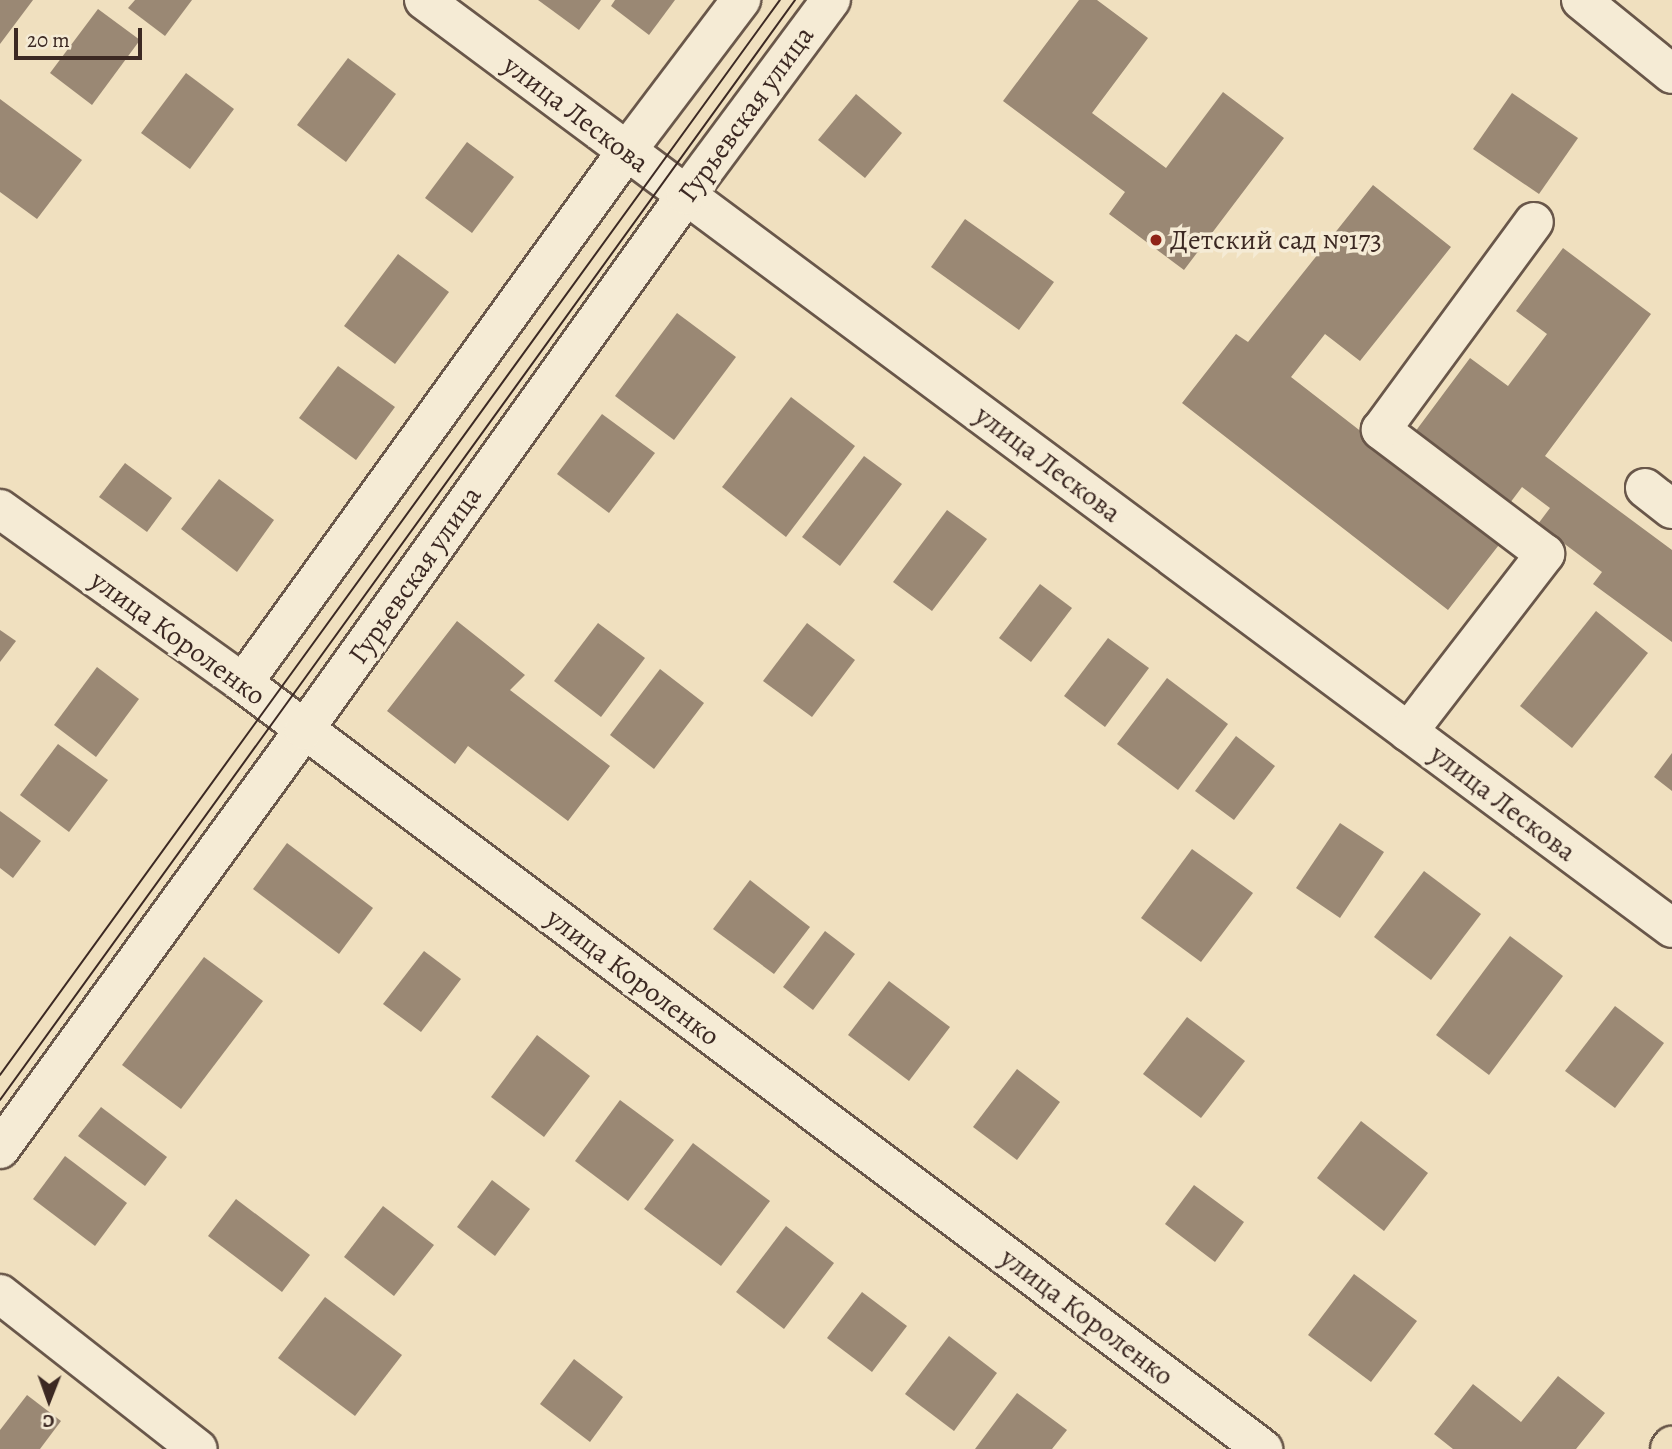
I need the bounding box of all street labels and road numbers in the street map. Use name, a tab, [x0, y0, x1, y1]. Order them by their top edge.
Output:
street label: Гурьевская улица	[671, 20, 821, 208]
street label: улица Лескова	[496, 48, 656, 180]
street label: улица Лескова	[968, 398, 1128, 530]
street label: Гурьевская улица	[341, 480, 489, 670]
street label: улица Короленко	[84, 563, 272, 713]
street label: улица Лескова	[1423, 737, 1583, 869]
street label: улица Короленко	[540, 901, 726, 1053]
street label: улица Короленко	[994, 1241, 1180, 1393]

